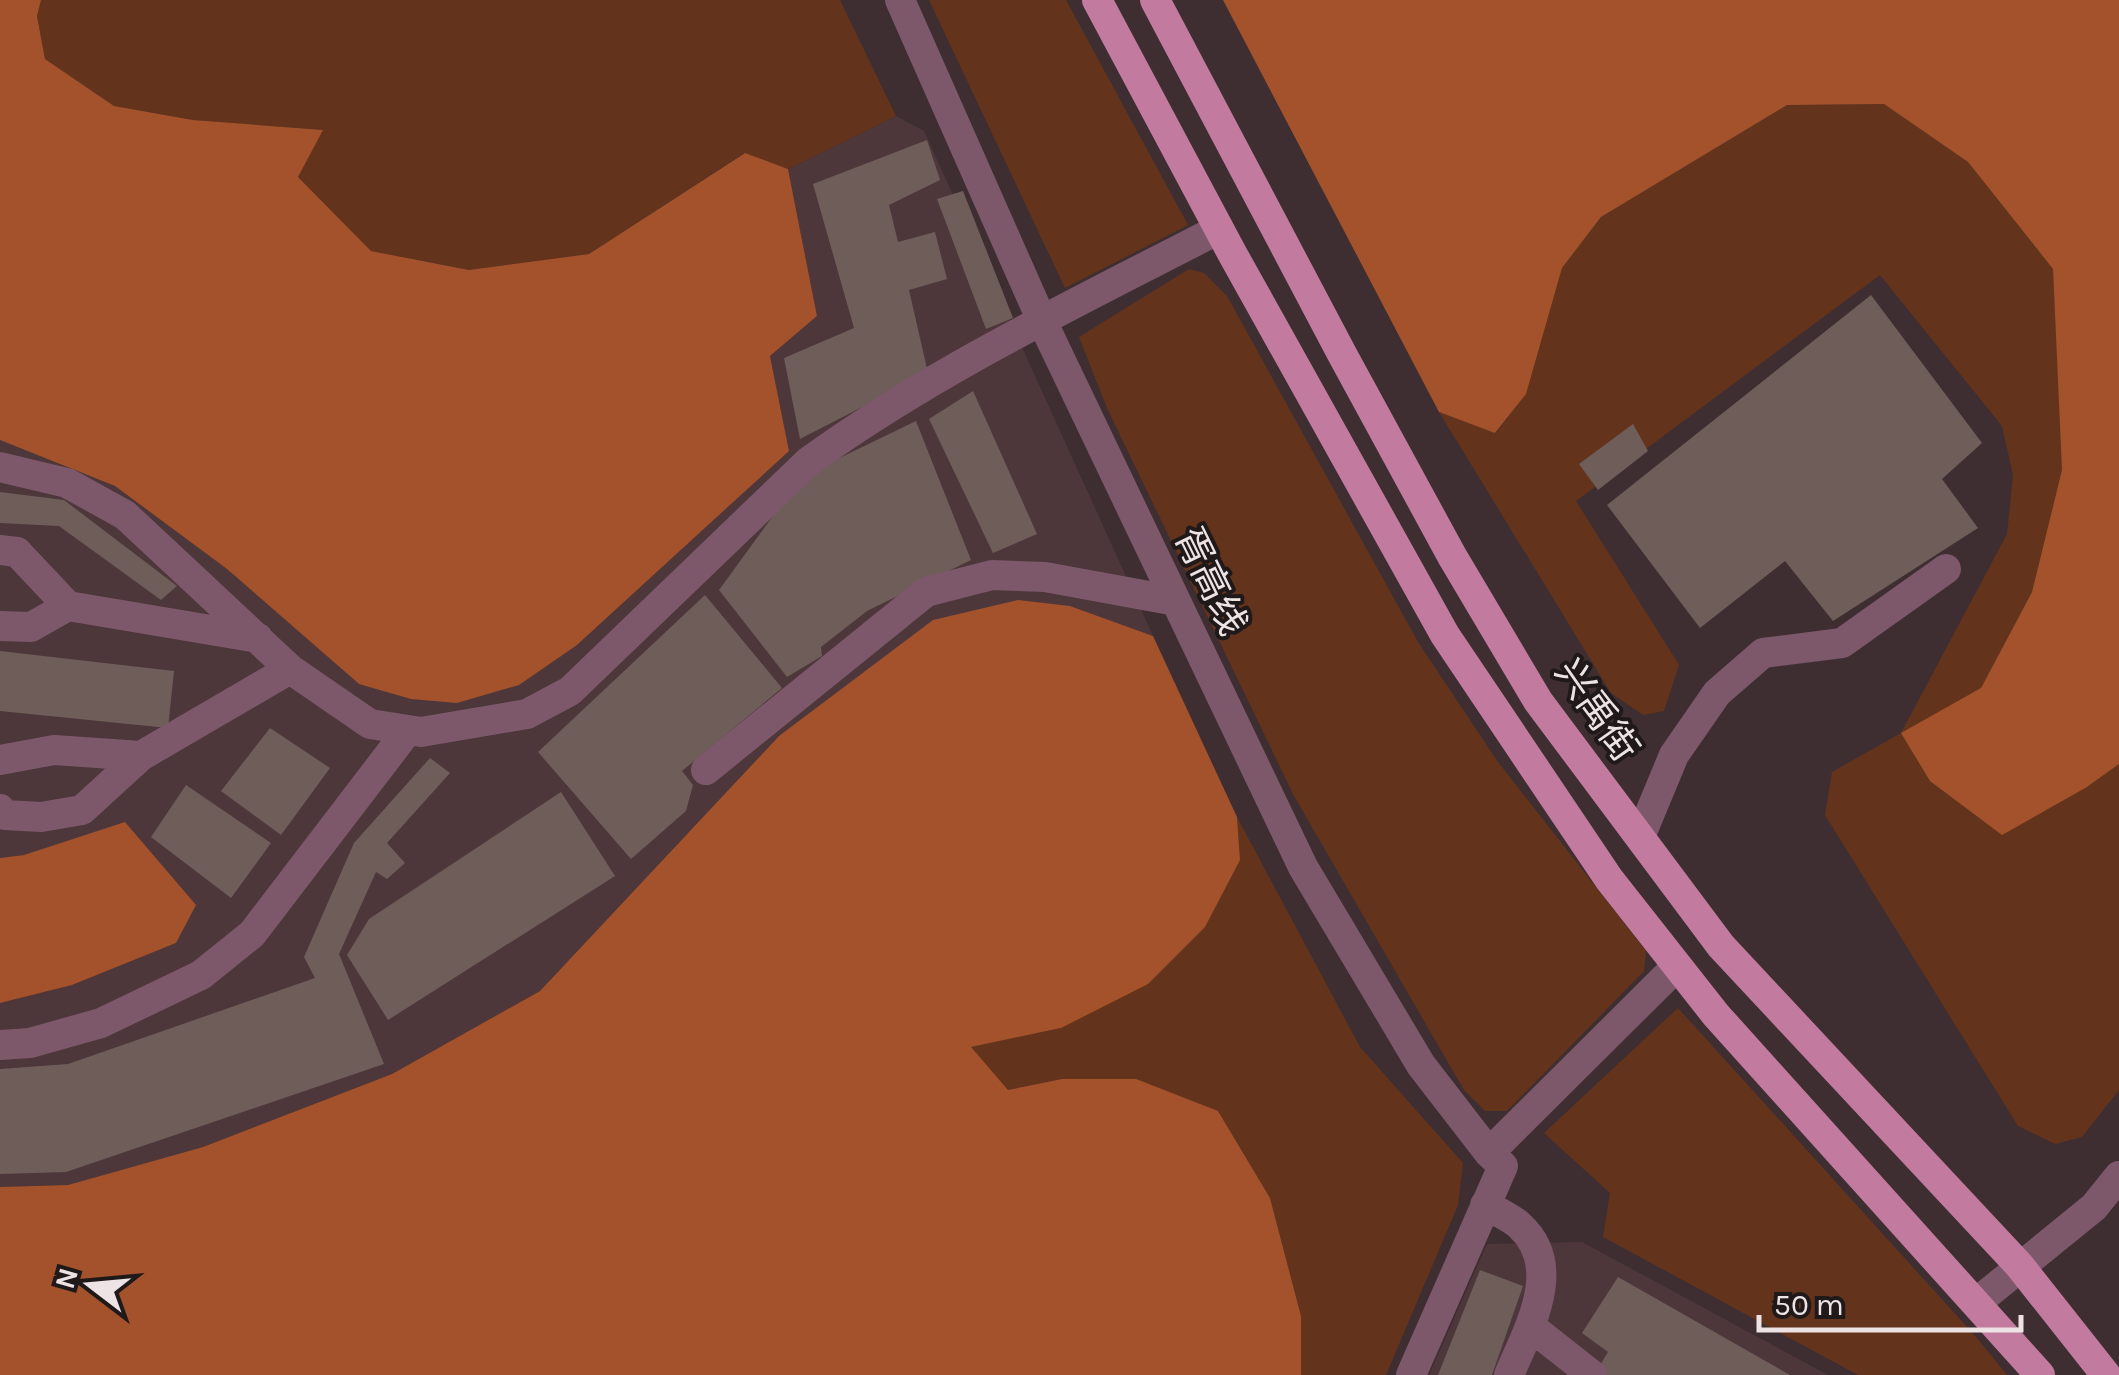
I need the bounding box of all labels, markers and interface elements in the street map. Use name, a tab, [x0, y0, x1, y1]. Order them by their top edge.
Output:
street label: 胥高线	[1165, 520, 1256, 642]
street label: 兴禹街	[1545, 651, 1648, 770]
north arrow	[40, 1235, 140, 1335]
text: N	[48, 1264, 85, 1292]
scale bar	[1759, 1270, 2022, 1332]
text: 50 m	[1774, 1287, 1844, 1323]

